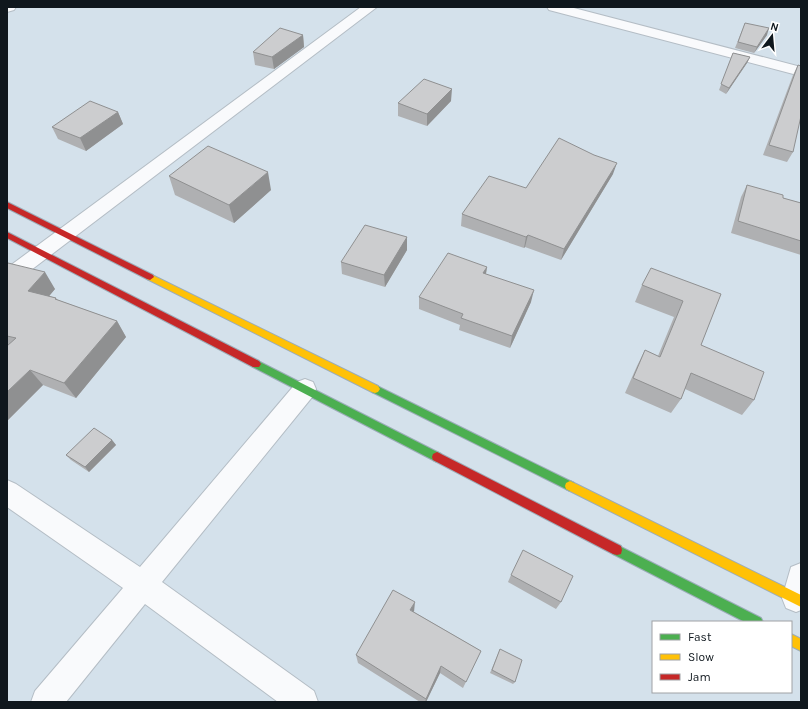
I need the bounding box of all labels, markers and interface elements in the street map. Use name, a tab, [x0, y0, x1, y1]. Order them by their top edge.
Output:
north arrow	[752, 16, 792, 56]
text: N	[769, 20, 780, 34]
legend	[652, 621, 792, 693]
text: Fast	[688, 630, 712, 644]
text: Slow	[688, 650, 714, 664]
text: Jam	[688, 670, 711, 684]

